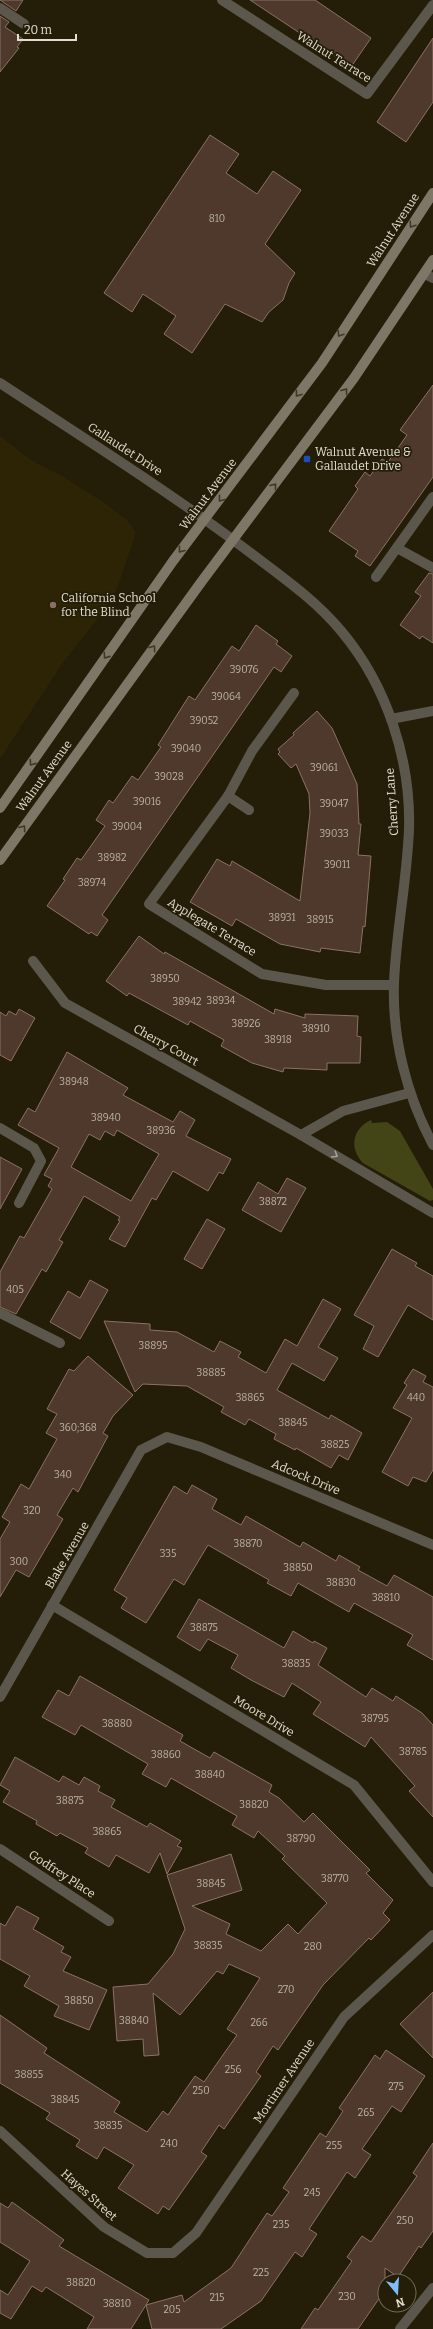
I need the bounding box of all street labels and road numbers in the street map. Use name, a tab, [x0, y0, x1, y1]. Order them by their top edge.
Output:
street label: Walnut Terrace	[294, 28, 374, 86]
street label: Walnut Avenue	[364, 190, 422, 270]
street label: Gallaudet Drive	[85, 420, 165, 478]
street label: Walnut Avenue	[177, 456, 239, 532]
street label: Walnut Avenue	[13, 737, 75, 815]
street label: Cherry Lane	[383, 768, 401, 836]
street label: Applegate Terrace	[165, 895, 259, 959]
street label: Cherry Court	[131, 1021, 202, 1069]
street label: Adcock Drive	[270, 1456, 342, 1498]
street label: Blake Avenue	[42, 1519, 92, 1591]
street label: Moore Drive	[231, 1693, 297, 1739]
street label: Godfrey Place	[26, 1847, 98, 1901]
street label: Mortimer Avenue	[251, 2036, 317, 2126]
street label: Hayes Street	[58, 2166, 120, 2224]

